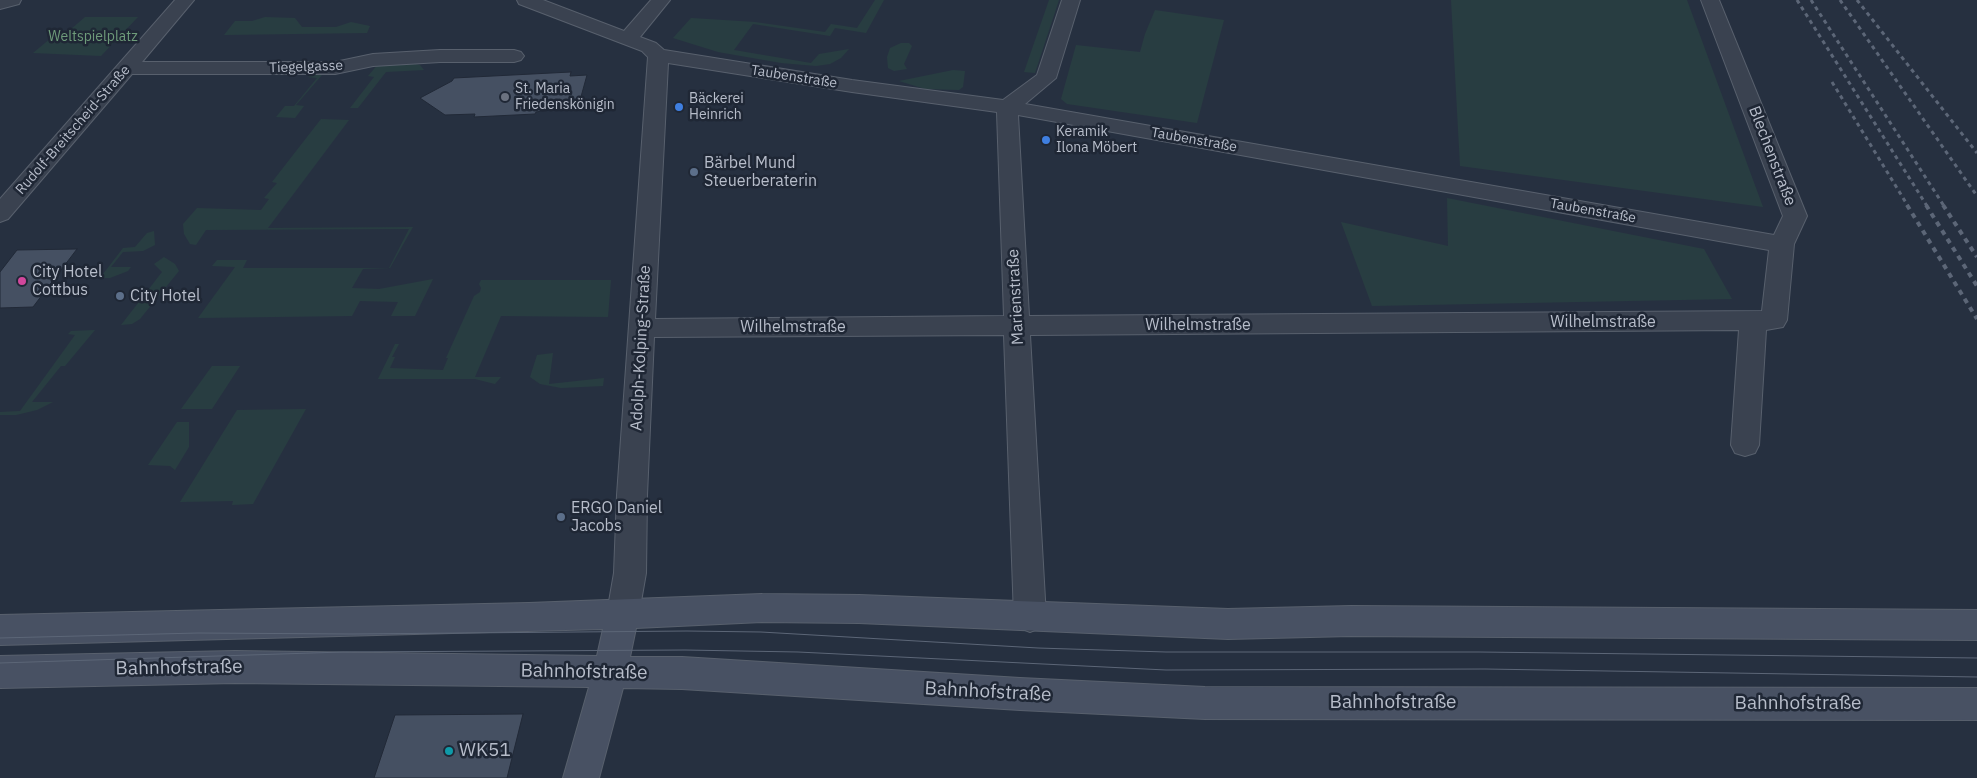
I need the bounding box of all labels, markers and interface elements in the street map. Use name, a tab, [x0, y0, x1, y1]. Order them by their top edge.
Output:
park label: Weltspielplatz	[48, 29, 138, 45]
street label: Tiegelgasse	[269, 57, 343, 77]
street label: Rudolf-Breitscheid-Straße	[12, 62, 134, 198]
street label: Taubenstraße	[750, 62, 838, 92]
place label: St. Maria Friedenskönigin	[515, 81, 615, 114]
marker: St. Maria Friedenskönigin	[499, 91, 511, 103]
place label: Bäckerei Heinrich	[689, 91, 744, 124]
marker: Bäckerei Heinrich	[673, 101, 685, 113]
street label: Blechenstraße	[1744, 103, 1800, 209]
place label: Keramik Ilona Möbert	[1056, 124, 1137, 156]
street label: Taubenstraße	[1150, 124, 1238, 156]
marker: Keramik Ilona Möbert	[1040, 134, 1052, 146]
place label: Bärbel Mund Steuerberaterin	[704, 153, 817, 191]
marker: Bärbel Mund Steuerberaterin	[688, 166, 700, 178]
street label: Taubenstraße	[1549, 195, 1637, 227]
street label: Marienstraße	[1004, 249, 1028, 345]
place label: City Hotel Cottbus	[32, 262, 102, 300]
street label: Adolph-Kolping-Straße	[627, 265, 655, 431]
marker: City Hotel Cottbus	[16, 275, 28, 287]
place label: City Hotel	[130, 286, 200, 306]
marker: City Hotel	[114, 290, 126, 302]
street label: Wilhelmstraße	[1550, 312, 1656, 332]
street label: Wilhelmstraße	[1145, 315, 1251, 335]
street label: Wilhelmstraße	[740, 317, 846, 337]
place label: ERGO Daniel Jacobs	[571, 498, 662, 536]
marker: ERGO Daniel Jacobs	[555, 511, 567, 523]
street label: Bahnhofstraße	[115, 655, 243, 681]
street label: Bahnhofstraße	[520, 659, 648, 685]
street label: Bahnhofstraße	[924, 677, 1052, 707]
street label: Bahnhofstraße	[1329, 692, 1457, 714]
street label: Bahnhofstraße	[1734, 693, 1862, 715]
place label: WK51	[459, 740, 511, 762]
marker: WK51	[443, 745, 455, 757]

